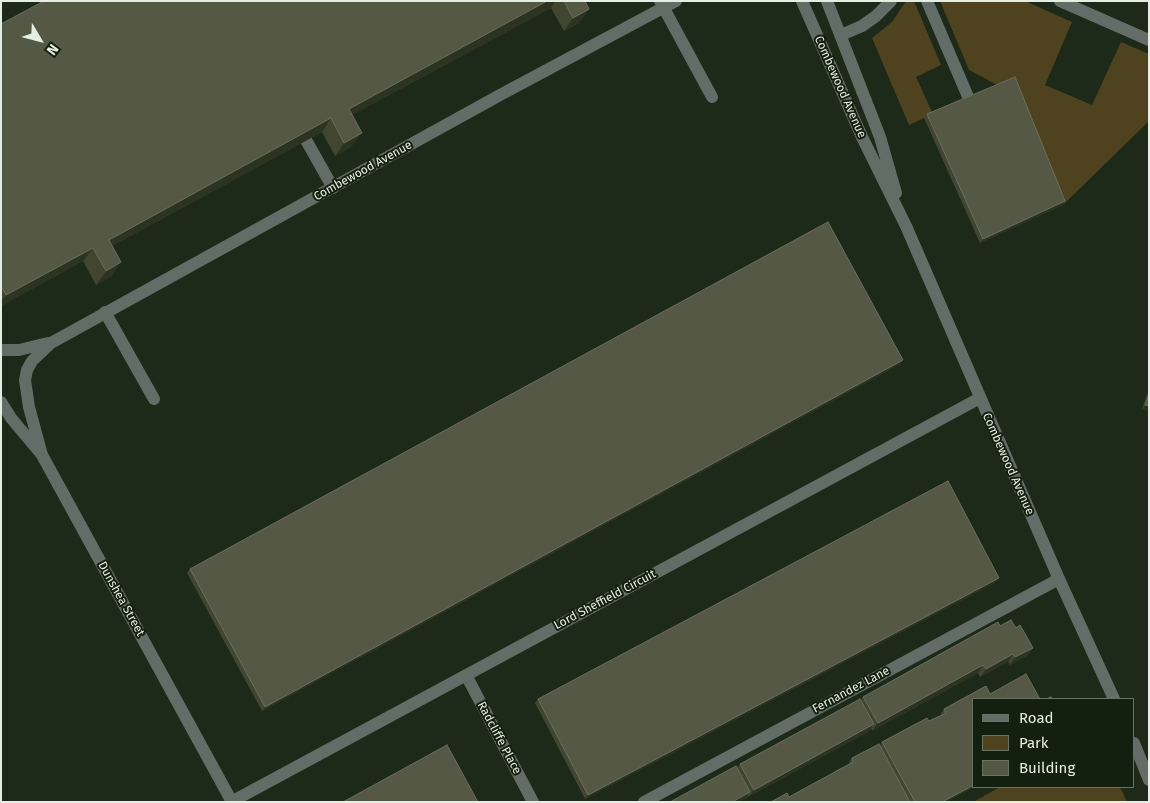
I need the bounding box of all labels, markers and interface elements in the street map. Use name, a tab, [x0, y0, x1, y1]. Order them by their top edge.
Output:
north arrow	[15, 15, 65, 65]
street label: Combewood Avenue	[811, 34, 869, 140]
text: N	[43, 40, 62, 58]
street label: Combewood Avenue	[311, 138, 415, 204]
street label: Combewood Avenue	[979, 411, 1037, 517]
street label: Dunshea Street	[95, 559, 147, 639]
street label: Lord Sheffield Circuit	[552, 567, 658, 633]
street label: Fernandez Lane	[810, 664, 892, 716]
legend	[972, 698, 1135, 788]
street label: Radcliffe Place	[474, 699, 524, 777]
text: Road	[1019, 709, 1054, 727]
text: Park	[1019, 734, 1049, 752]
text: Building	[1019, 759, 1075, 777]

